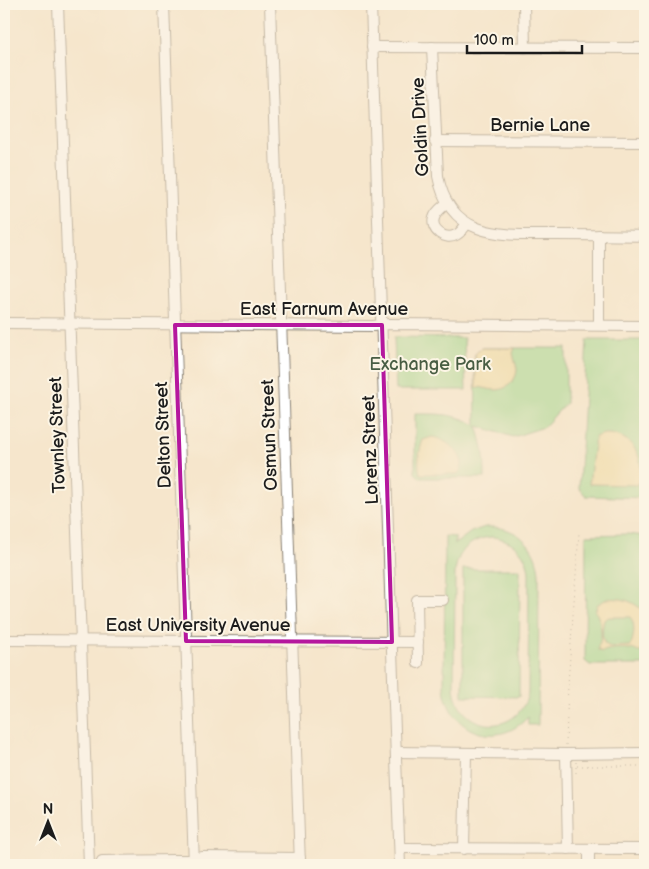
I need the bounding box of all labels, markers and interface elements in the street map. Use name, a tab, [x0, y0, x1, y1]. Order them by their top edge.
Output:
scale bar	[467, 22, 582, 54]
text: 100 m	[474, 31, 514, 50]
street label: Goldin Drive	[407, 76, 434, 177]
street label: Bernie Lane	[490, 115, 590, 136]
street label: East Farnum Avenue	[240, 299, 409, 320]
park label: Exchange Park	[369, 354, 491, 375]
street label: Townley Street	[45, 376, 70, 494]
street label: Osmun Street	[257, 378, 282, 491]
street label: Delton Street	[151, 381, 176, 489]
street label: Lorenz Street	[358, 394, 383, 505]
street label: East University Avenue	[106, 615, 291, 636]
north arrow	[22, 796, 72, 846]
text: N	[43, 801, 53, 818]

